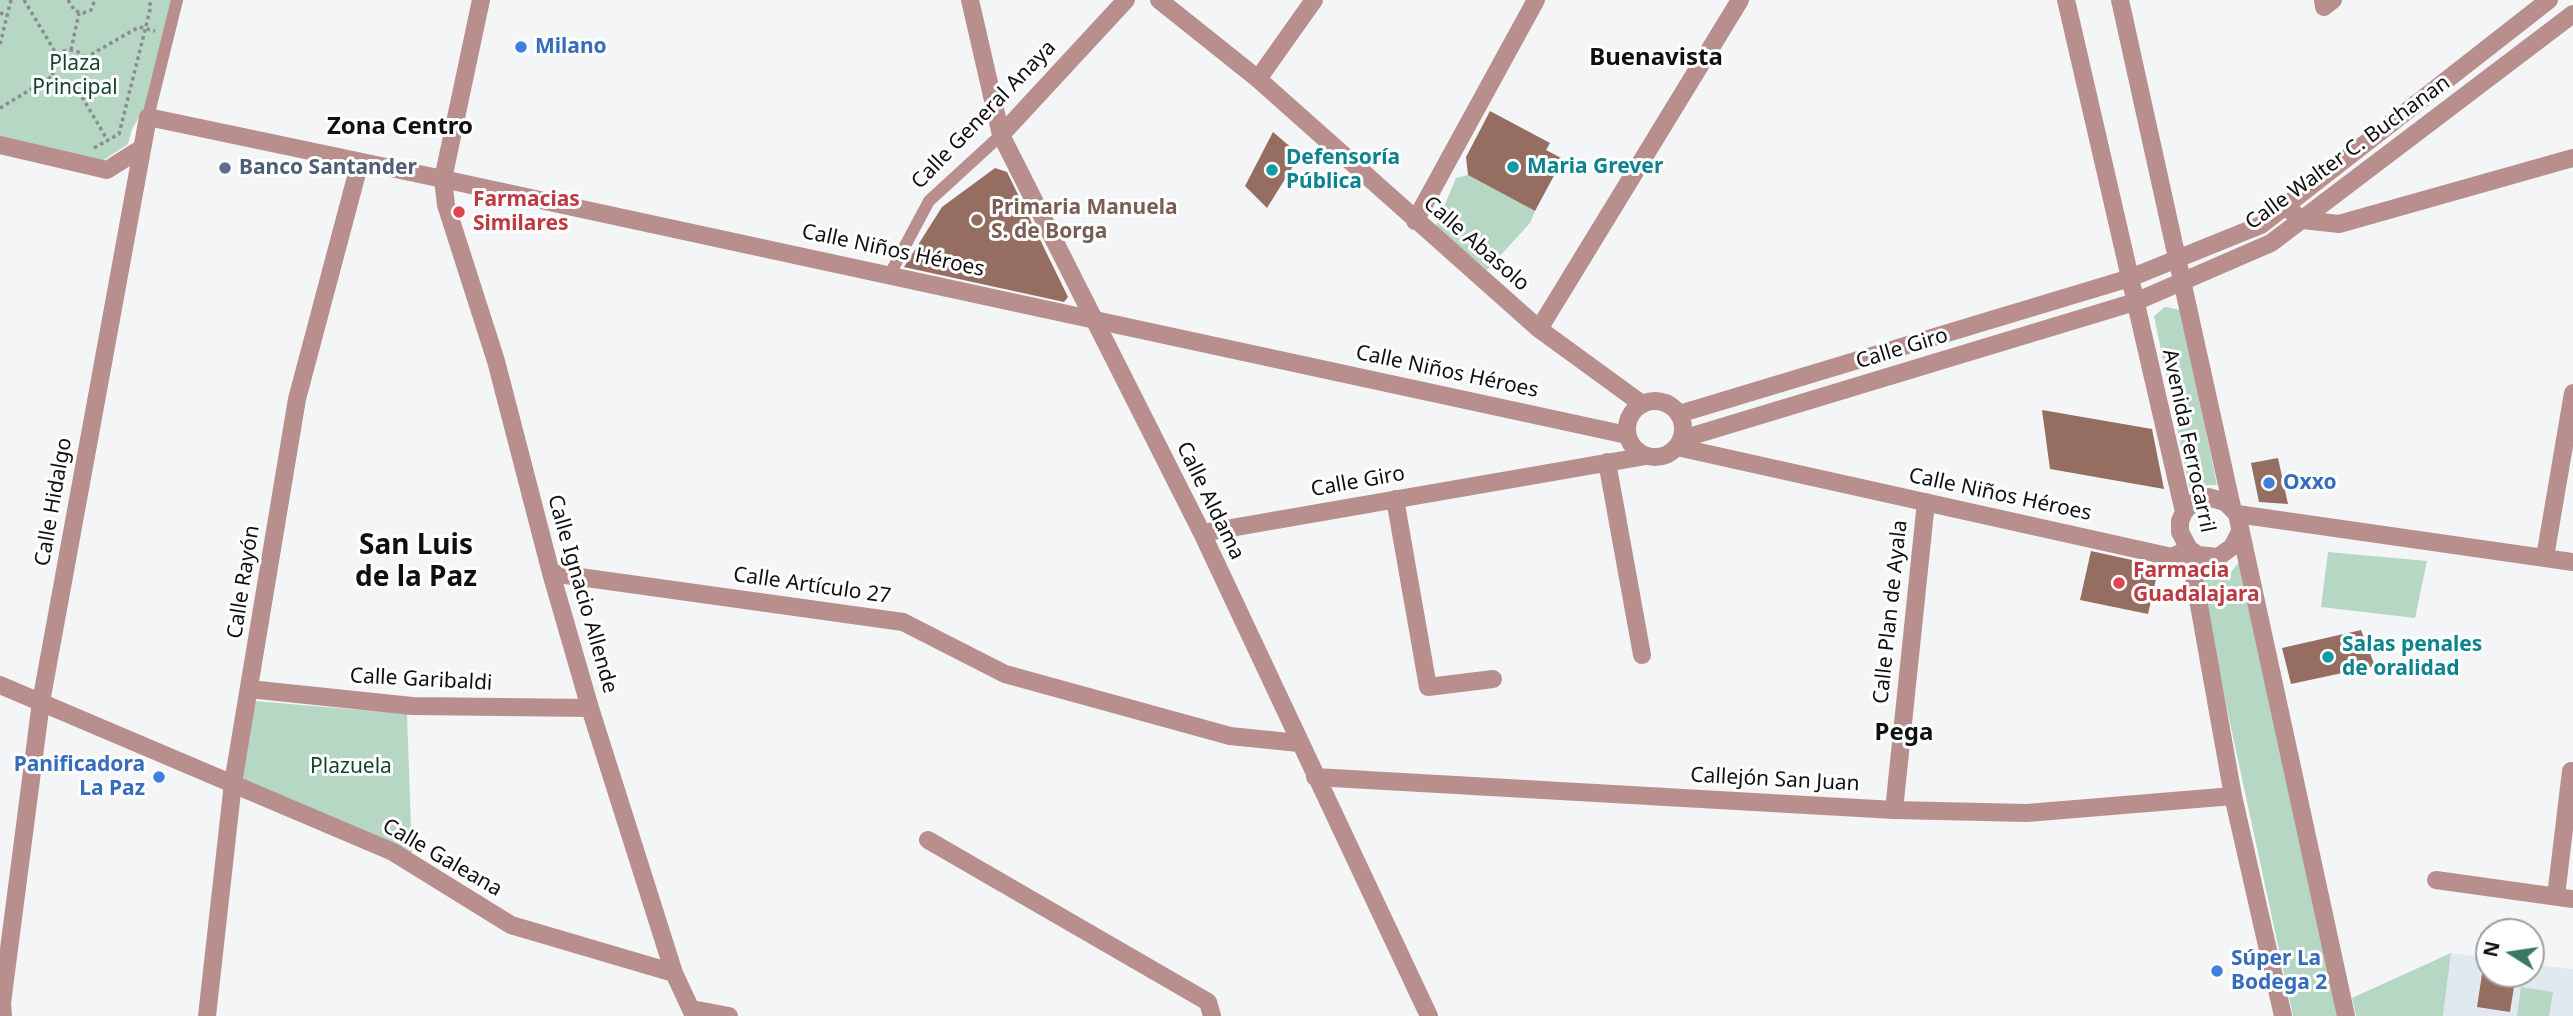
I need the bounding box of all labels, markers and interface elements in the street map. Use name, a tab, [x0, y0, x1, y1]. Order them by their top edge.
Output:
place label: Milano	[535, 34, 607, 60]
street label: Calle General Anaya	[907, 35, 1061, 195]
marker: Milano	[513, 39, 529, 55]
district label: Buenavista	[1589, 44, 1723, 72]
park label: Plaza Principal	[32, 51, 118, 101]
street label: Calle Walter C. Buchanan	[2241, 70, 2455, 236]
district label: Zona Centro	[327, 113, 473, 141]
place label: Defensoría Pública	[1286, 145, 1400, 195]
place label: Maria Grever	[1527, 154, 1663, 180]
place label: Banco Santander	[239, 155, 417, 181]
marker: Maria Grever	[1505, 159, 1521, 175]
marker: Banco Santander	[217, 160, 233, 176]
marker: Defensoría Pública	[1264, 162, 1280, 178]
place label: Farmacias Similares	[473, 187, 580, 237]
street label: Calle Abasolo	[1418, 191, 1534, 297]
place label: Primaria Manuela S. de Borga	[991, 195, 1178, 245]
marker: Farmacias Similares	[451, 204, 467, 220]
marker: Primaria Manuela S. de Borga	[969, 212, 985, 228]
street label: Calle Niños Héroes	[799, 219, 987, 283]
street label: Calle Giro	[1853, 323, 1951, 375]
street label: Calle Niños Héroes	[1353, 340, 1541, 404]
street label: Avenida Ferrocarril	[2156, 347, 2220, 535]
street label: Calle Hidalgo	[30, 436, 78, 568]
street label: Calle Aldama	[1171, 438, 1249, 564]
street label: Calle Giro	[1309, 461, 1407, 503]
street label: Calle Niños Héroes	[1906, 463, 2094, 527]
place label: Oxxo	[2283, 470, 2337, 496]
marker: Oxxo	[2261, 475, 2277, 491]
street label: Calle Ignacio Allende	[542, 492, 622, 696]
street label: Calle Plan de Ayala	[1869, 519, 1913, 705]
street label: Calle Rayón	[223, 524, 265, 640]
district label: San Luis de la Paz	[355, 529, 477, 595]
place label: Farmacia Guadalajara	[2133, 558, 2260, 608]
street label: Calle Artículo 27	[732, 562, 892, 610]
marker: Farmacia Guadalajara	[2111, 575, 2127, 591]
place label: Salas penales de oralidad	[2342, 632, 2482, 682]
marker: Salas penales de oralidad	[2320, 649, 2336, 665]
street label: Calle Garibaldi	[349, 664, 493, 696]
district label: Pega	[1875, 719, 1933, 747]
place label: Panificadora La Paz	[14, 752, 145, 802]
park label: Plazuela	[310, 754, 392, 780]
street label: Callejón San Juan	[1690, 763, 1860, 797]
marker: Panificadora La Paz	[151, 769, 167, 785]
street label: Calle Galeana	[378, 814, 506, 902]
north arrow	[2475, 918, 2545, 988]
text: N	[2477, 939, 2506, 959]
place label: Súper La Bodega 2	[2231, 946, 2327, 996]
marker: Súper La Bodega 2	[2209, 963, 2225, 979]

